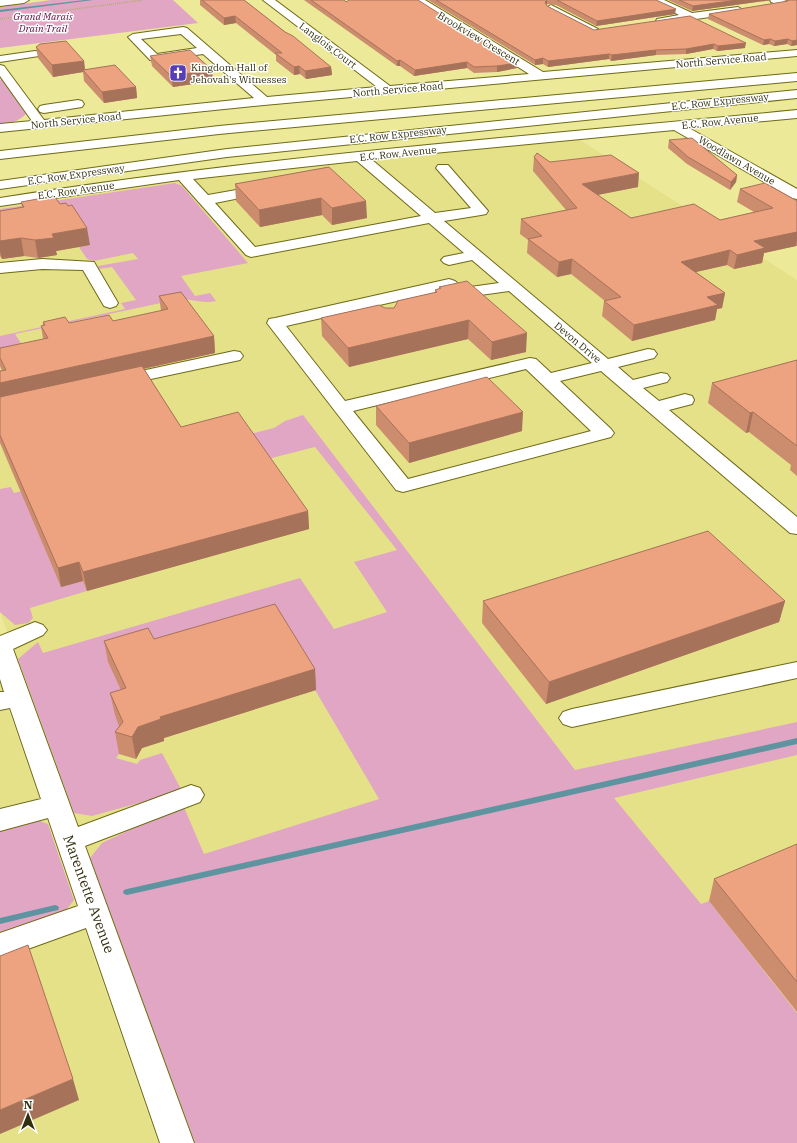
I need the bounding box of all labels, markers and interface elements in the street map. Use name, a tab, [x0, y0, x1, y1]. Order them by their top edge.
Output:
street label: Brookview Crescent	[435, 9, 523, 68]
park label: Grand Marais Drain Trail	[13, 10, 73, 35]
street label: Langlois Court	[296, 20, 359, 71]
street label: North Service Road	[675, 50, 767, 71]
place label: Kingdom Hall of Jehovah's Witnesses	[191, 61, 287, 86]
church icon: Kingdom Hall of Jehovah's Witnesses	[168, 63, 188, 83]
street label: North Service Road	[352, 79, 444, 100]
street label: E.C. Row Expressway	[671, 90, 770, 113]
street label: North Service Road	[30, 109, 122, 132]
street label: E.C. Row Avenue	[681, 111, 759, 132]
street label: E.C. Row Expressway	[349, 123, 448, 146]
street label: Woodlawn Avenue	[696, 133, 778, 188]
street label: E.C. Row Avenue	[359, 143, 437, 164]
street label: E.C. Row Expressway	[27, 161, 126, 188]
street label: E.C. Row Avenue	[37, 179, 115, 202]
street label: Devon Drive	[552, 319, 604, 366]
street label: Marentette Avenue	[59, 832, 119, 956]
north arrow	[8, 1095, 48, 1135]
text: N	[24, 1098, 33, 1112]

